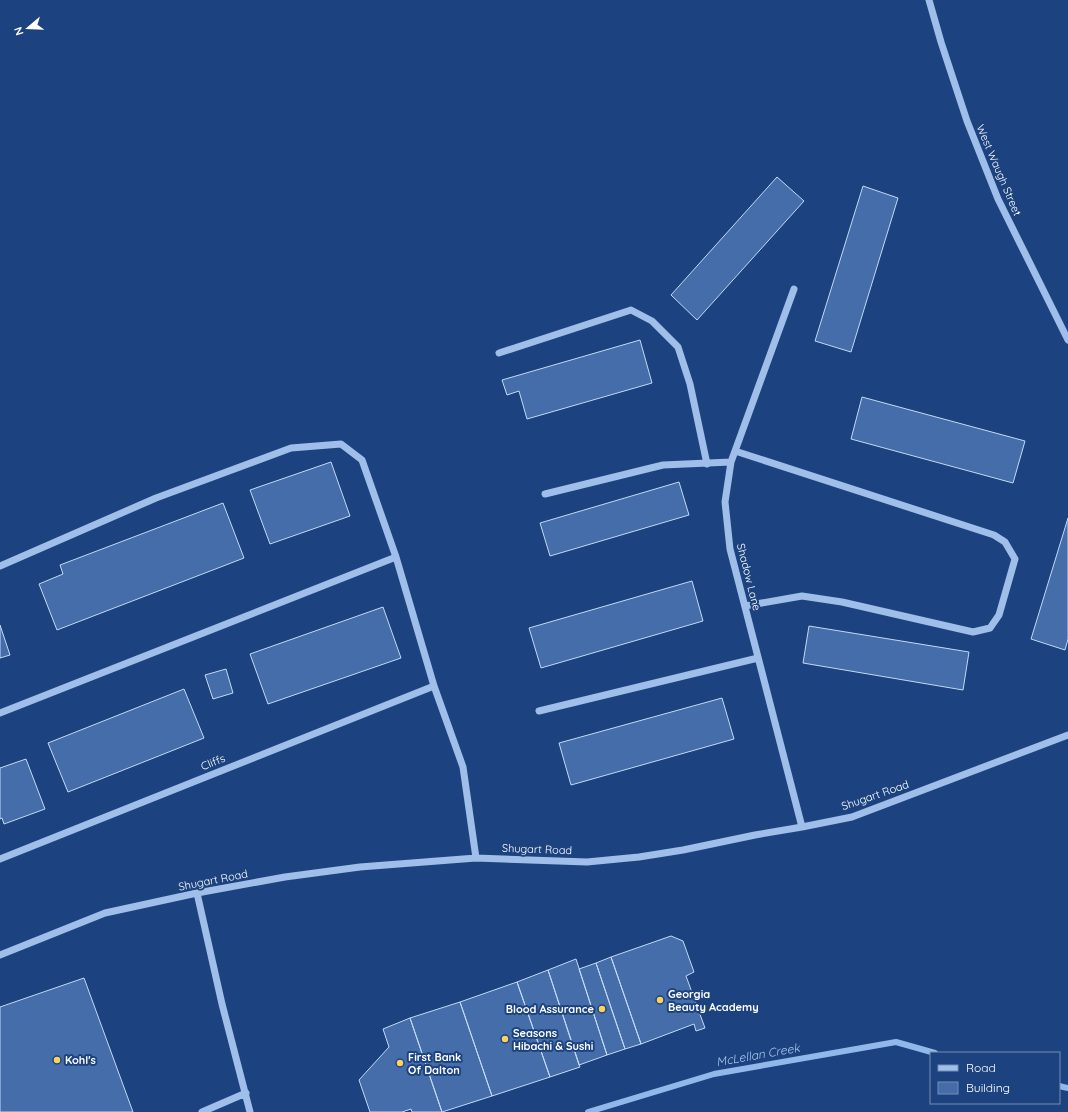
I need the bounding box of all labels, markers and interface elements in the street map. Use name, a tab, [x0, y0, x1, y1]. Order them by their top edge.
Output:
north arrow	[8, 8, 48, 48]
text: N	[11, 25, 26, 37]
street label: West Waugh Street	[973, 122, 1025, 218]
street label: Shadow Lane	[734, 542, 764, 612]
street label: Cliffs	[199, 751, 227, 773]
street label: Shugart Road	[839, 777, 911, 813]
street label: Shugart Road	[502, 841, 572, 857]
street label: Shugart Road	[177, 866, 249, 894]
place label: Georgia Beauty Academy	[668, 987, 759, 1014]
marker: Georgia Beauty Academy	[655, 995, 665, 1005]
place label: Blood Assurance	[506, 1002, 595, 1016]
marker: Blood Assurance	[597, 1004, 607, 1014]
place label: Seasons Hibachi & Sushi	[513, 1026, 593, 1053]
marker: Seasons Hibachi & Sushi	[500, 1034, 510, 1044]
water label: McLellan Creek	[715, 1040, 802, 1069]
place label: First Bank Of Dalton	[408, 1050, 461, 1077]
legend	[930, 1052, 1060, 1104]
place label: Kohl's	[65, 1053, 96, 1067]
marker: Kohl's	[52, 1055, 62, 1065]
marker: First Bank Of Dalton	[395, 1058, 405, 1068]
text: Road	[966, 1060, 996, 1075]
text: Building	[966, 1080, 1010, 1095]

